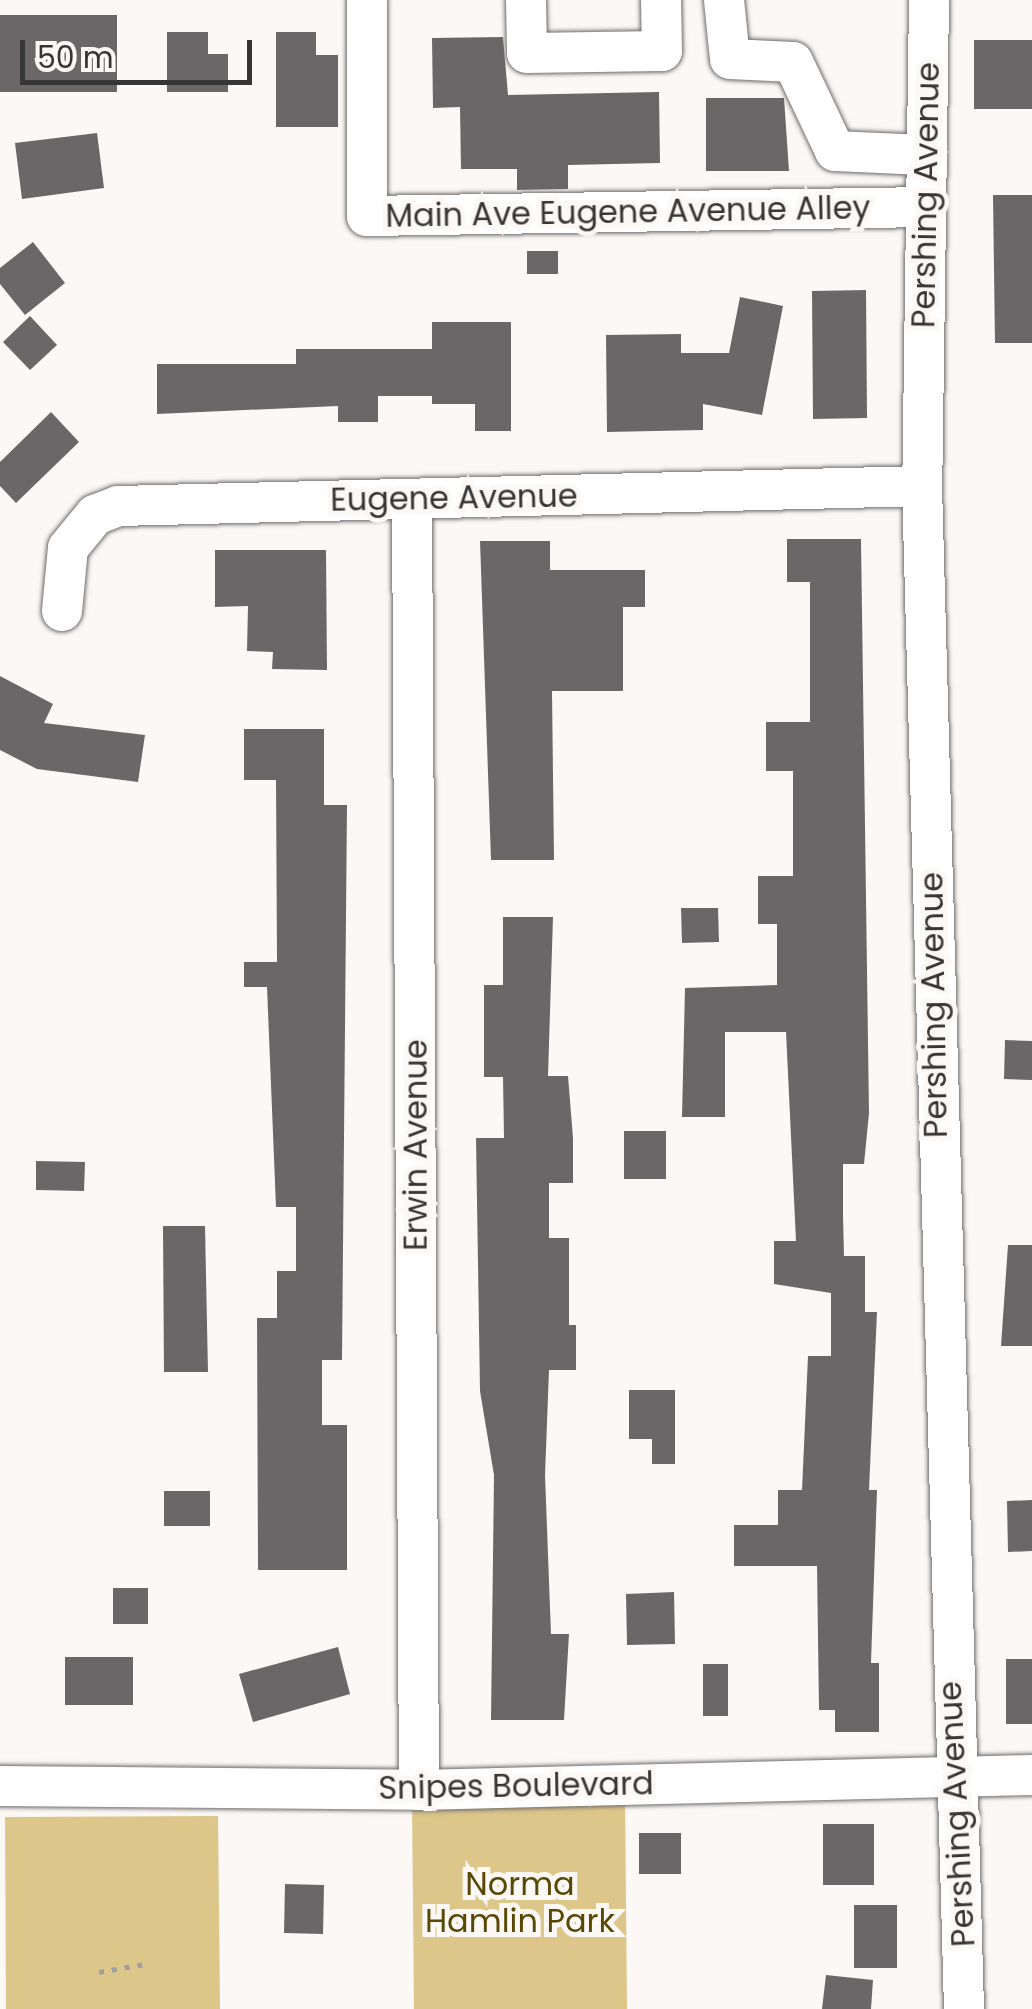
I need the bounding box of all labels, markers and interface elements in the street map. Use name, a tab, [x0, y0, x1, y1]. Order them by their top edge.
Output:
scale bar	[25, 20, 258, 82]
text: 50 m	[37, 36, 114, 79]
street label: Pershing Avenue	[904, 62, 948, 328]
street label: Main Ave Eugene Avenue Alley	[385, 189, 871, 235]
street label: Eugene Avenue	[330, 477, 578, 519]
street label: Pershing Avenue	[912, 872, 956, 1138]
street label: Erwin Avenue	[397, 1039, 435, 1251]
street label: Pershing Avenue	[931, 1680, 983, 1948]
street label: Snipes Boulevard	[378, 1764, 654, 1808]
park label: Norma Hamlin Park	[425, 1866, 615, 1941]

